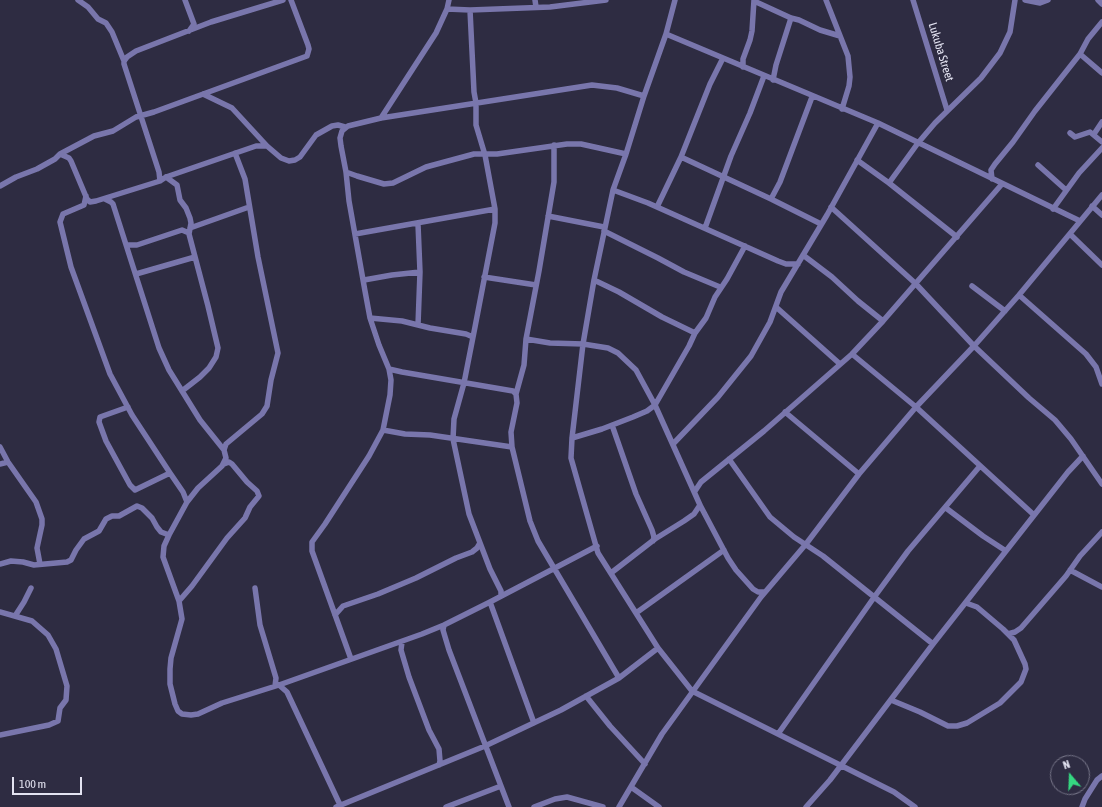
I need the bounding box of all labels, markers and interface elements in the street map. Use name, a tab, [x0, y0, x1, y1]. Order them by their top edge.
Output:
street label: Lukuba Street	[925, 21, 957, 83]
north arrow	[1050, 755, 1090, 795]
text: N	[1061, 758, 1071, 771]
scale bar	[14, 769, 84, 795]
text: 100 m	[19, 777, 46, 791]

